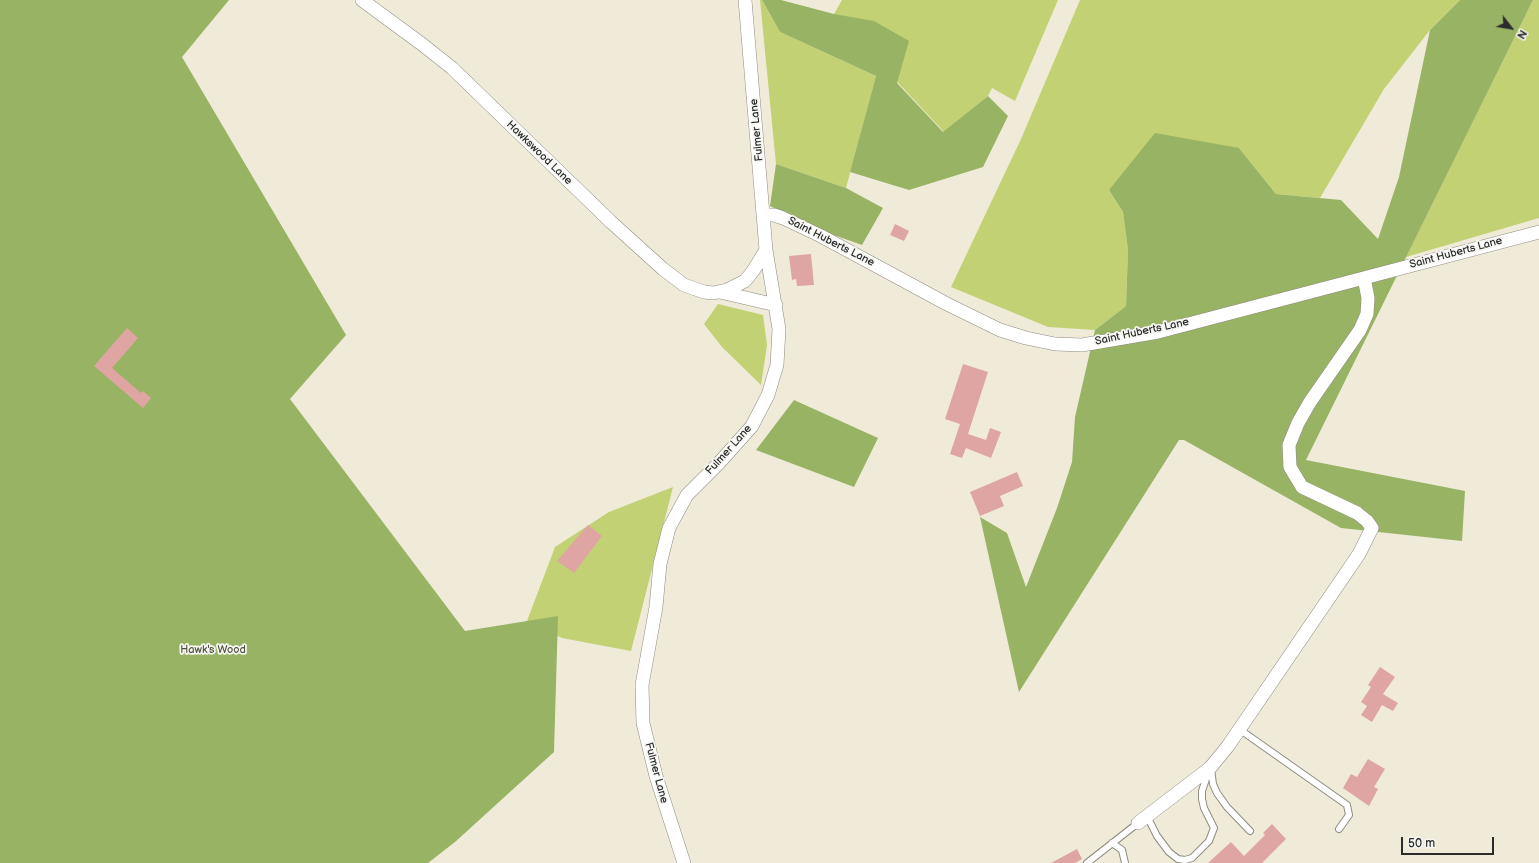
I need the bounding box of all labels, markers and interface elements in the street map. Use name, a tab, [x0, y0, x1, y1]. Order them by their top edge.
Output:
north arrow	[1491, 8, 1531, 48]
text: N	[1514, 28, 1529, 41]
street label: Fulmer Lane	[748, 98, 766, 162]
street label: Hawkswood Lane	[503, 118, 575, 188]
street label: Saint Huberts Lane	[785, 214, 877, 270]
street label: Saint Huberts Lane	[1408, 234, 1504, 272]
street label: Saint Huberts Lane	[1094, 316, 1190, 348]
street label: Fulmer Lane	[703, 422, 755, 478]
park label: Hawk's Wood	[180, 643, 246, 657]
street label: Fulmer Lane	[642, 741, 670, 805]
scale bar	[1403, 829, 1496, 855]
text: 50 m	[1408, 836, 1435, 851]

